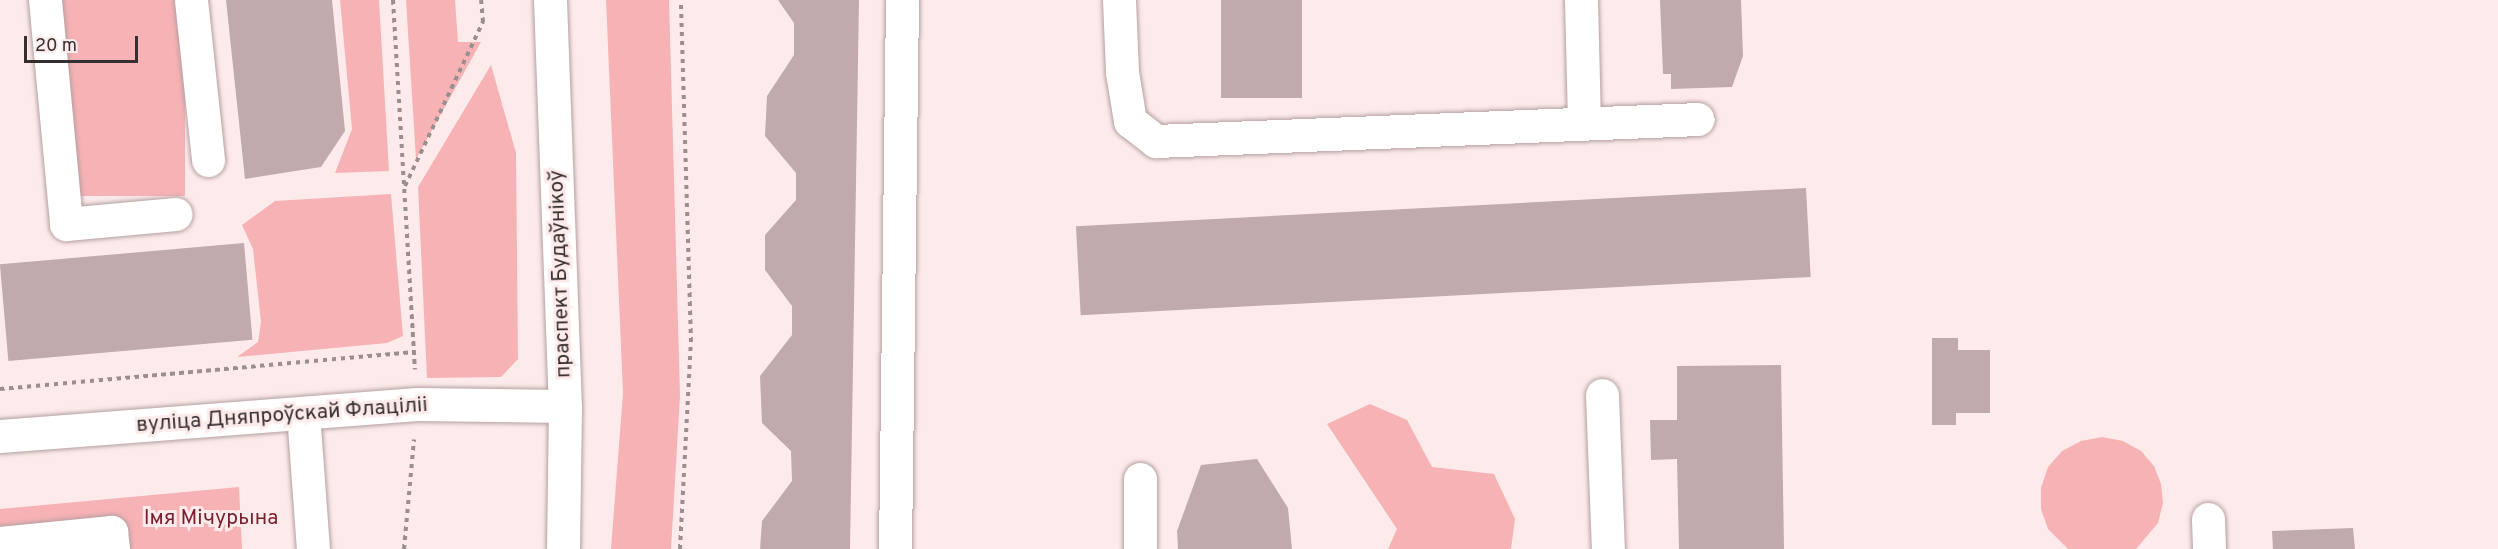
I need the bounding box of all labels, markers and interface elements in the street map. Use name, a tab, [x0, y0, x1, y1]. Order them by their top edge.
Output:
scale bar	[27, 24, 141, 62]
text: 20 m	[35, 35, 77, 58]
street label: праспект Будаўнікоў	[545, 170, 577, 378]
street label: вуліца Дняпроўскай Флаціліі	[135, 393, 429, 439]
park label: Імя Мічурына	[144, 506, 278, 532]

